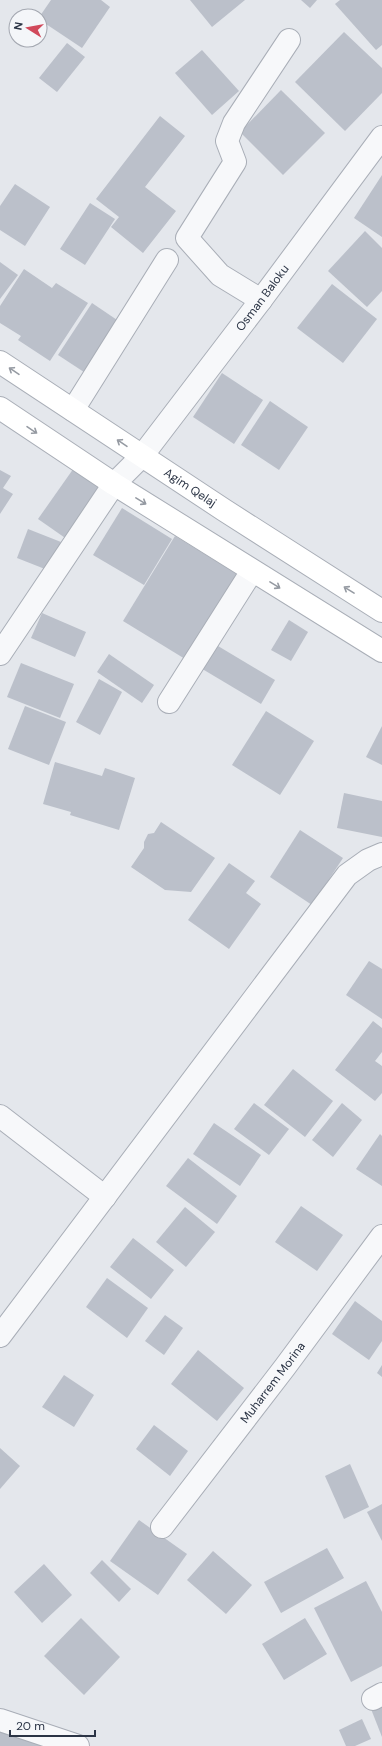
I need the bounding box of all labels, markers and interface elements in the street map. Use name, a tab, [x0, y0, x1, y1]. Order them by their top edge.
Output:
north arrow	[8, 8, 48, 48]
text: N	[11, 21, 26, 31]
street label: Osman Baloku	[232, 261, 293, 334]
one-way arrow	[9, 367, 20, 375]
one-way arrow	[27, 426, 38, 434]
one-way arrow	[117, 439, 128, 448]
street label: Agim Qelaj	[161, 465, 220, 511]
one-way arrow	[135, 497, 147, 505]
one-way arrow	[269, 581, 280, 589]
one-way arrow	[343, 586, 355, 594]
street label: Muharrem Morina	[237, 1339, 309, 1426]
scale bar	[10, 1712, 95, 1738]
text: 20 m	[16, 1718, 45, 1734]

